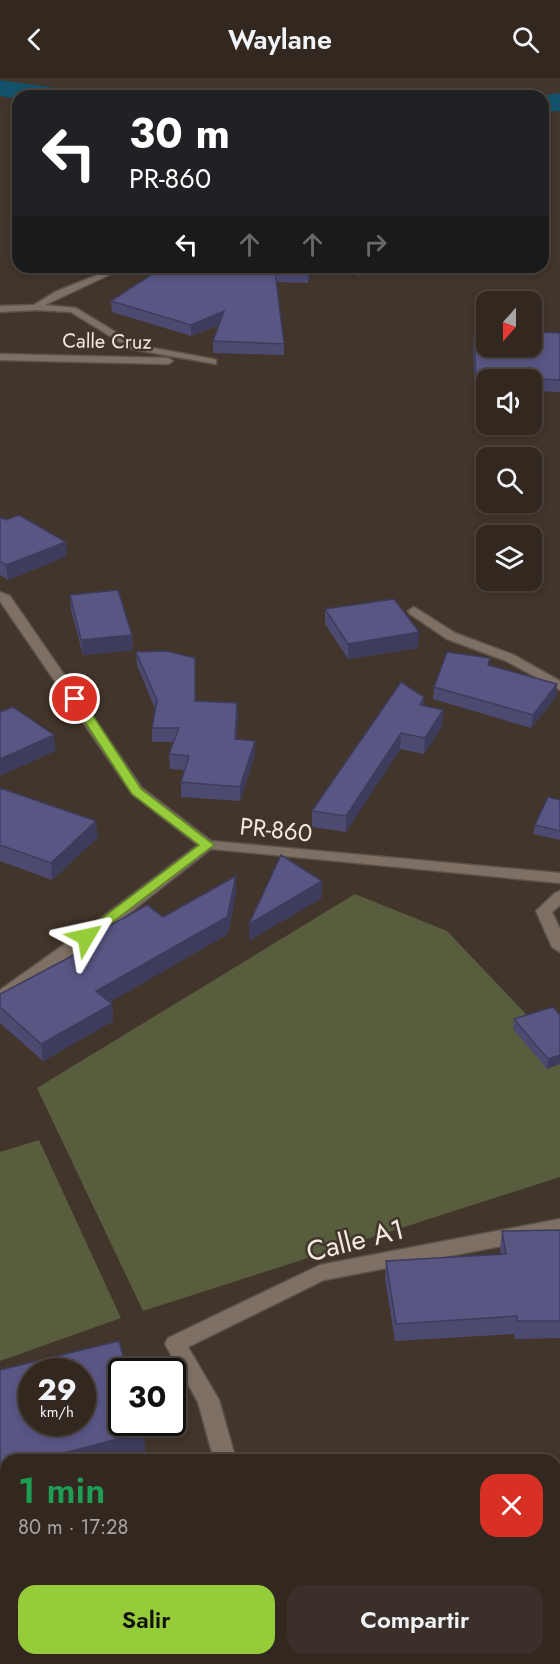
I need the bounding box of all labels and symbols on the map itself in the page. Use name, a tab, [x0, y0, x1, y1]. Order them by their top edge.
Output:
north arrow	[476, 291, 542, 357]
street label: Calle Cruz	[62, 326, 152, 357]
pin	[49, 673, 100, 724]
street label: PR-860	[238, 808, 314, 851]
position arrow	[54, 905, 118, 969]
street label: Calle A1	[302, 1209, 408, 1272]
speed limit sign: 30	[108, 1358, 186, 1436]

